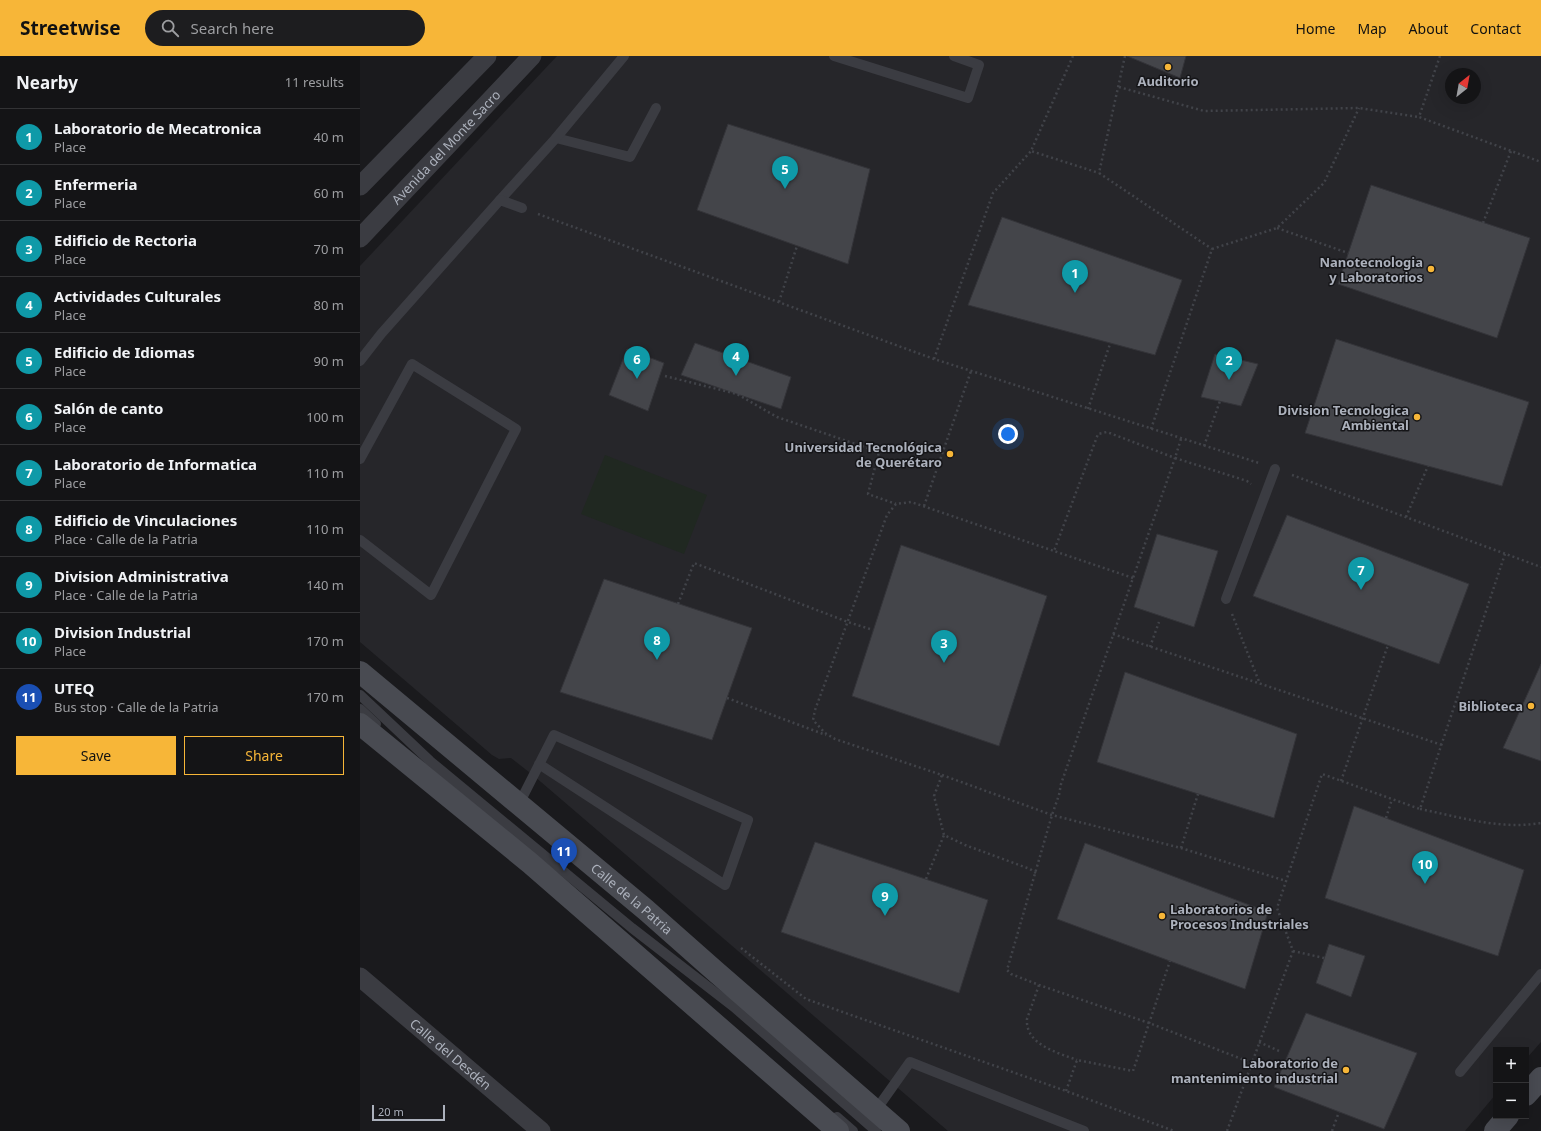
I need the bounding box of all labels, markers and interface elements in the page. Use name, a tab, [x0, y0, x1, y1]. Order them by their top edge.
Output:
search box	[145, 10, 425, 46]
text: Streetwise	[20, 15, 121, 41]
icon: search	[159, 17, 181, 39]
text: Search here	[191, 18, 274, 38]
text: Home	[1296, 19, 1335, 38]
text: Map	[1357, 19, 1387, 38]
text: About	[1409, 19, 1448, 38]
text: Contact	[1470, 19, 1521, 38]
marker: Auditorio	[1163, 62, 1173, 72]
north arrow	[1445, 68, 1481, 104]
text: Nearby	[16, 71, 78, 94]
place label: Auditorio	[1137, 72, 1199, 90]
text: 11 results	[285, 73, 344, 91]
street label: Avenida del Monte Sacro	[387, 86, 504, 208]
text: Laboratorio de Mecatronica	[54, 118, 261, 138]
text: 1	[25, 128, 33, 146]
text: 40 m	[314, 128, 344, 146]
text: Place	[54, 138, 86, 156]
pin: 5	[772, 156, 798, 189]
text: Enfermeria	[54, 174, 137, 194]
text: 2	[25, 184, 33, 202]
text: 60 m	[314, 184, 344, 202]
text: Place	[54, 194, 86, 212]
text: Edificio de Rectoria	[54, 230, 197, 250]
text: 3	[25, 240, 33, 258]
text: 70 m	[314, 240, 344, 258]
text: Place	[54, 250, 86, 268]
place label: Nanotecnologia y Laboratorios	[1319, 253, 1423, 286]
pin: 1	[1062, 260, 1088, 293]
marker: Nanotecnologia y Laboratorios	[1426, 264, 1436, 274]
text: Actividades Culturales	[54, 286, 221, 306]
text: 4	[25, 296, 33, 314]
text: 80 m	[314, 296, 344, 314]
text: Place	[54, 306, 86, 324]
text: Edificio de Idiomas	[54, 342, 195, 362]
pin: 4	[723, 343, 749, 376]
pin: 6	[624, 346, 650, 379]
pin: 2	[1216, 347, 1242, 380]
text: 5	[25, 352, 33, 370]
text: 90 m	[314, 352, 344, 370]
text: Place	[54, 362, 86, 380]
text: Salón de canto	[54, 398, 163, 418]
place label: Division Tecnologica Ambiental	[1278, 401, 1409, 434]
text: 6	[25, 408, 33, 426]
text: 100 m	[306, 408, 344, 426]
marker: Division Tecnologica Ambiental	[1412, 412, 1422, 422]
text: Place	[54, 418, 86, 436]
your location	[998, 424, 1018, 444]
place label: Universidad Tecnológica de Querétaro	[785, 438, 942, 471]
marker: Universidad Tecnológica de Querétaro	[945, 449, 955, 459]
text: Laboratorio de Informatica	[54, 454, 257, 474]
text: 7	[25, 464, 33, 482]
text: 110 m	[306, 464, 344, 482]
text: Place	[54, 474, 86, 492]
text: Edificio de Vinculaciones	[54, 510, 237, 530]
text: 8	[25, 520, 33, 538]
text: 110 m	[306, 520, 344, 538]
text: Place · Calle de la Patria	[54, 530, 198, 548]
pin: 7	[1348, 557, 1374, 590]
text: Division Administrativa	[54, 566, 229, 586]
text: 9	[25, 576, 33, 594]
text: 140 m	[306, 576, 344, 594]
text: Place · Calle de la Patria	[54, 586, 198, 604]
text: Division Industrial	[54, 622, 191, 642]
pin: 8	[644, 627, 670, 660]
pin: 3	[931, 630, 957, 663]
text: 10	[22, 632, 36, 650]
text: 170 m	[306, 632, 344, 650]
text: Place	[54, 642, 86, 660]
text: UTEQ	[54, 678, 94, 698]
text: 11	[22, 688, 36, 706]
text: 170 m	[306, 688, 344, 706]
place label: Biblioteca	[1458, 697, 1523, 715]
text: Bus stop · Calle de la Patria	[54, 698, 219, 716]
marker: Biblioteca	[1526, 701, 1536, 711]
button: Save	[16, 736, 176, 775]
button: Share	[184, 736, 344, 775]
pin: 11	[551, 838, 577, 871]
pin: 10	[1412, 851, 1438, 884]
street label: Calle de la Patria	[587, 859, 676, 938]
pin: 9	[872, 883, 898, 916]
place label: Laboratorios de Procesos Industriales	[1170, 900, 1309, 933]
marker: Laboratorios de Procesos Industriales	[1157, 911, 1167, 921]
street label: Calle del Desdén	[406, 1014, 495, 1094]
map controls	[1493, 1047, 1529, 1119]
button: +	[1493, 1047, 1529, 1083]
place label: Laboratorio de mantenimiento industrial	[1171, 1054, 1338, 1087]
marker: Laboratorio de mantenimiento industrial	[1341, 1065, 1351, 1075]
button: −	[1493, 1083, 1529, 1119]
scale bar	[372, 1103, 445, 1122]
text: 20 m	[378, 1104, 404, 1119]

